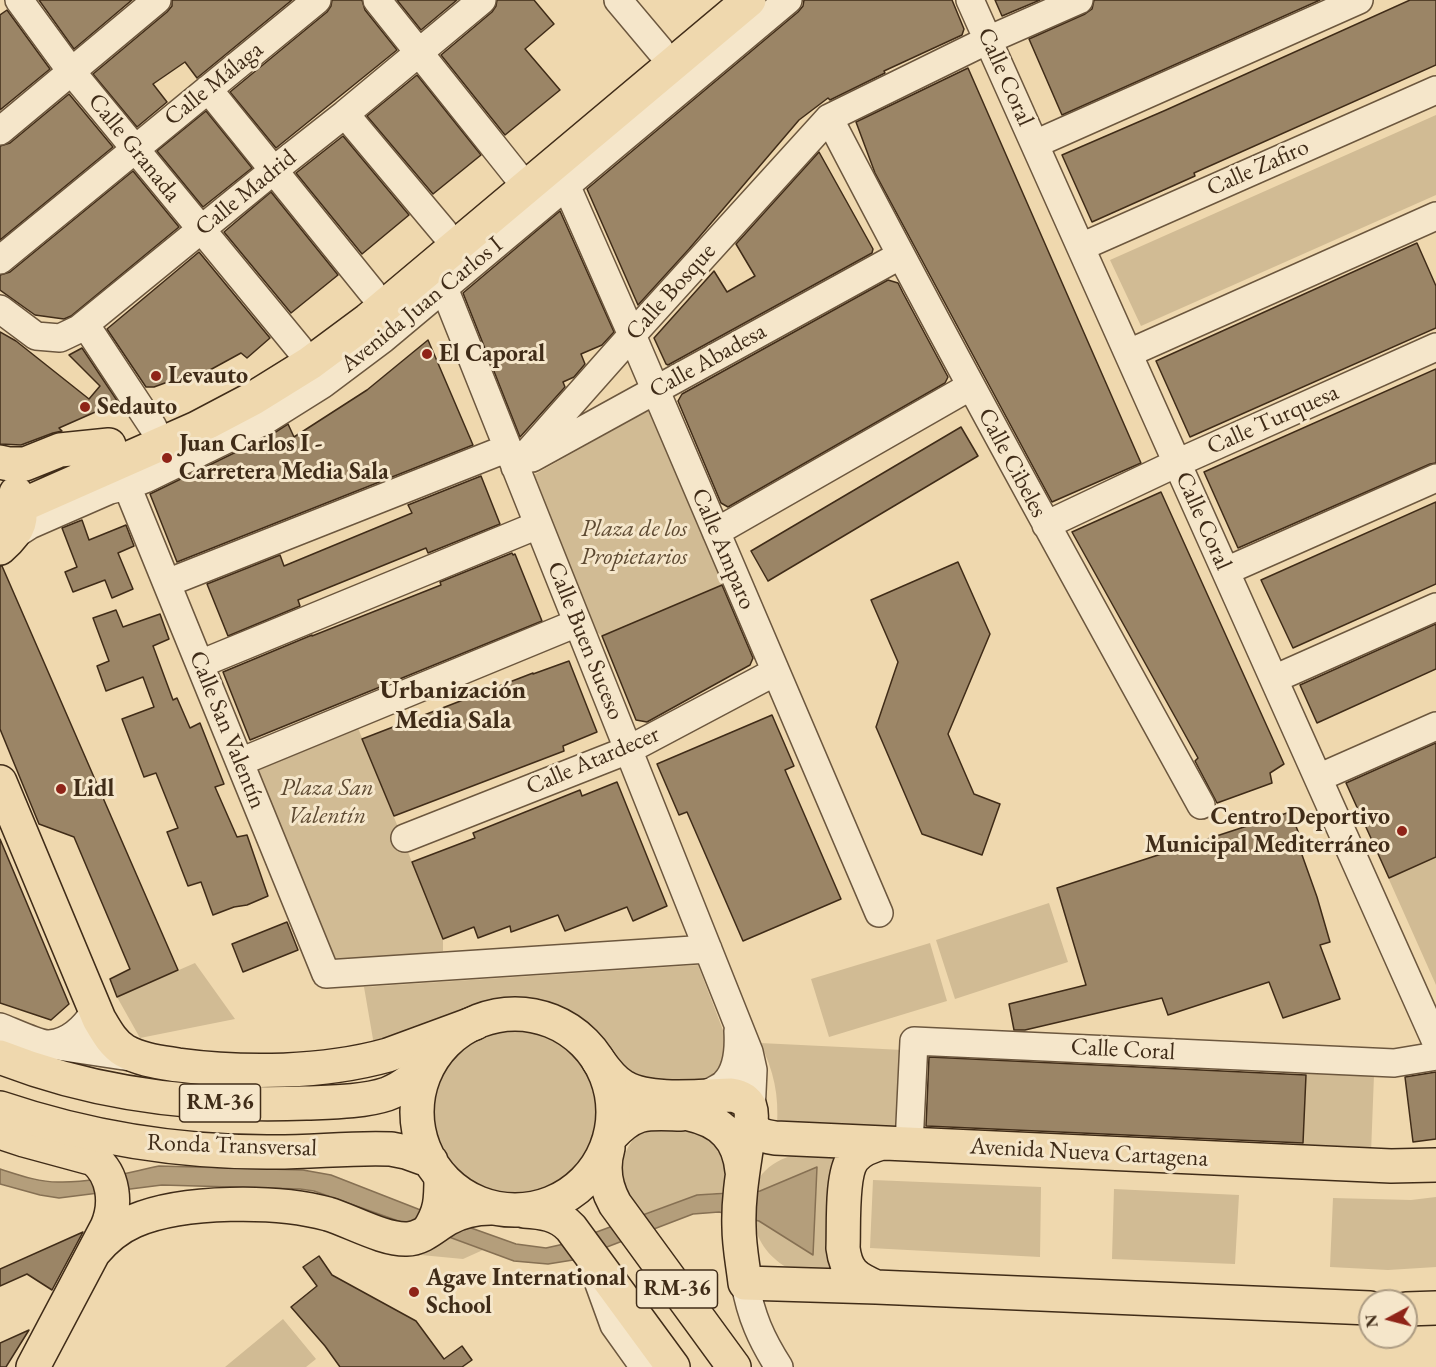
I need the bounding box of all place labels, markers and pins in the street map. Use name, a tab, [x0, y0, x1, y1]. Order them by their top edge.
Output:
place label: El Caporal	[439, 340, 545, 368]
marker: El Caporal	[420, 347, 434, 361]
place label: Levauto	[168, 362, 248, 390]
marker: Levauto	[149, 369, 163, 383]
place label: Sedauto	[97, 393, 177, 421]
marker: Sedauto	[78, 400, 92, 414]
place label: Juan Carlos I - Carretera Media Sala	[179, 430, 389, 486]
marker: Juan Carlos I - Carretera Media Sala	[160, 451, 174, 465]
place label: Lidl	[73, 775, 114, 803]
marker: Lidl	[54, 782, 68, 796]
place label: Centro Deportivo Municipal Mediterráneo	[1145, 803, 1390, 859]
marker: Centro Deportivo Municipal Mediterráneo	[1395, 824, 1409, 838]
place label: Agave International School	[426, 1264, 626, 1320]
marker: Agave International School	[407, 1285, 421, 1299]

